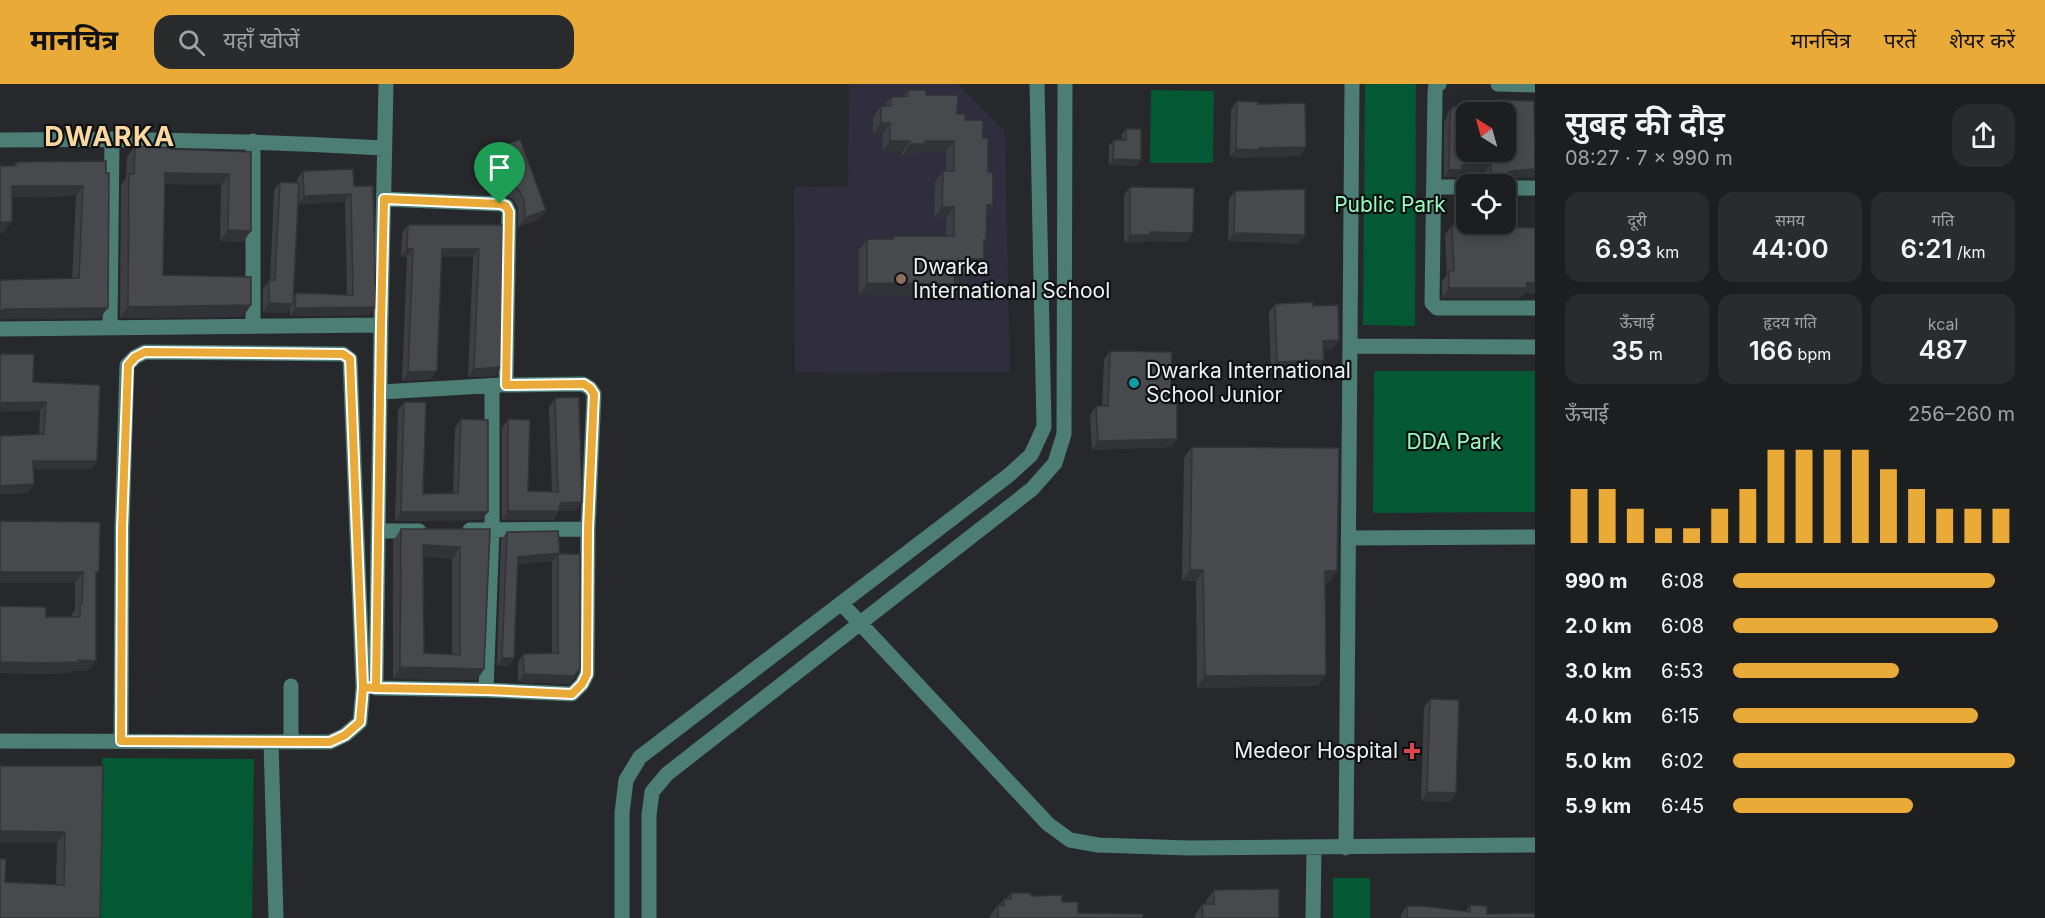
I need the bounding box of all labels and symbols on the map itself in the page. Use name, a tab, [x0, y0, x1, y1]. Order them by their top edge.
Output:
north arrow	[1456, 102, 1516, 162]
district label: DWARKA	[44, 120, 176, 153]
pin	[474, 142, 525, 204]
park label: Public Park	[1334, 192, 1446, 217]
place label: Dwarka International School	[913, 254, 1110, 303]
marker: Dwarka International School	[894, 272, 908, 286]
place label: Dwarka International School Junior	[1146, 358, 1351, 407]
marker: Dwarka International School Junior	[1127, 376, 1141, 390]
park label: DDA Park	[1407, 429, 1502, 454]
place label: Medeor Hospital	[1234, 738, 1398, 763]
marker: Medeor Hospital	[1403, 742, 1421, 760]

